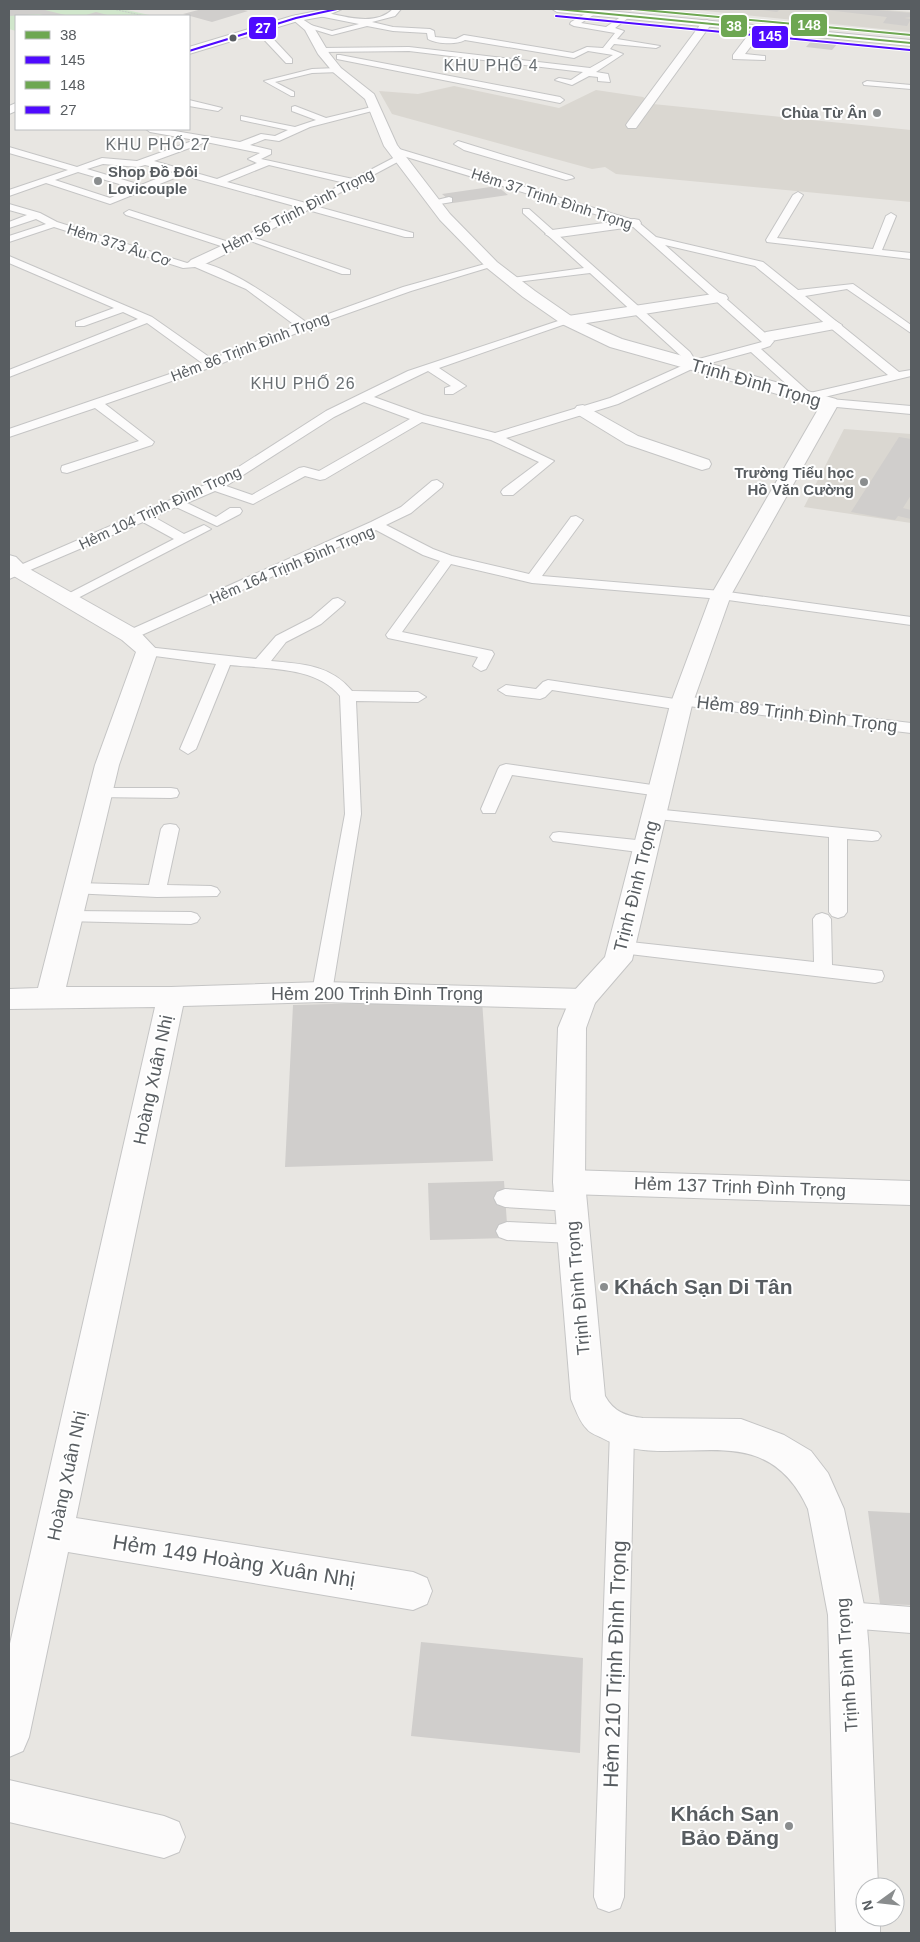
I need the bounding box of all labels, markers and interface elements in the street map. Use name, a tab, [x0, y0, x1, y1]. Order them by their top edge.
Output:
line badge: 148	[790, 13, 828, 37]
line badge: 38	[720, 14, 748, 38]
legend	[15, 15, 190, 130]
line badge: 27	[248, 16, 277, 40]
text: 148	[797, 17, 821, 33]
text: 38	[726, 18, 742, 34]
text: 27	[255, 20, 271, 36]
line badge: 145	[751, 25, 789, 49]
text: 38	[60, 26, 77, 43]
text: 145	[758, 28, 782, 44]
unlabelled marker	[228, 33, 238, 43]
text: 145	[60, 51, 85, 68]
district label: KHU PHỐ 4	[443, 55, 539, 74]
text: 148	[60, 76, 85, 93]
text: 27	[60, 101, 77, 118]
place label: Chùa Từ Ân	[781, 104, 867, 121]
marker: Chùa Từ Ân	[871, 107, 883, 119]
district label: KHU PHỐ 27	[105, 134, 211, 153]
place label: Shop Đồ Đôi Lovicouple	[108, 163, 198, 197]
street label: Hẻm 37 Trịnh Đình Trọng	[469, 164, 635, 233]
street label: Hẻm 56 Trịnh Đình Trọng	[219, 165, 377, 256]
marker: Shop Đồ Đôi Lovicouple	[92, 175, 104, 187]
street label: Hẻm 373 Âu Cơ	[65, 220, 173, 269]
street label: Hẻm 86 Trịnh Đình Trọng	[168, 308, 331, 385]
street label: Trịnh Đình Trọng	[689, 355, 823, 411]
district label: KHU PHỐ 26	[250, 373, 356, 392]
street label: Hẻm 104 Trịnh Đình Trọng	[76, 462, 243, 553]
place label: Trường Tiểu học Hồ Văn Cường	[734, 464, 854, 498]
marker: Trường Tiểu học Hồ Văn Cường	[858, 476, 870, 488]
street label: Hẻm 164 Trịnh Đình Trọng	[207, 522, 376, 607]
street label: Hẻm 89 Trịnh Đình Trọng	[695, 692, 899, 736]
street label: Trịnh Đình Trọng	[610, 818, 662, 954]
street label: Hẻm 200 Trịnh Đình Trọng	[271, 984, 483, 1004]
street label: Hoàng Xuân Nhị	[129, 1013, 177, 1147]
street label: Hẻm 137 Trịnh Đình Trọng	[634, 1173, 846, 1201]
street label: Trịnh Đình Trọng	[562, 1220, 594, 1356]
place label: Khách Sạn Di Tân	[614, 1275, 793, 1298]
marker: Khách Sạn Di Tân	[598, 1281, 610, 1293]
street label: Hoàng Xuân Nhị	[43, 1409, 91, 1543]
street label: Hẻm 149 Hoàng Xuân Nhị	[111, 1530, 357, 1591]
street label: Hẻm 210 Trịnh Đình Trọng	[599, 1540, 630, 1788]
street label: Trịnh Đình Trọng	[832, 1597, 862, 1733]
place label: Khách Sạn Bảo Đăng	[670, 1802, 779, 1849]
marker: Khách Sạn Bảo Đăng	[783, 1820, 795, 1832]
north arrow	[855, 1877, 905, 1927]
text: N	[858, 1898, 876, 1912]

